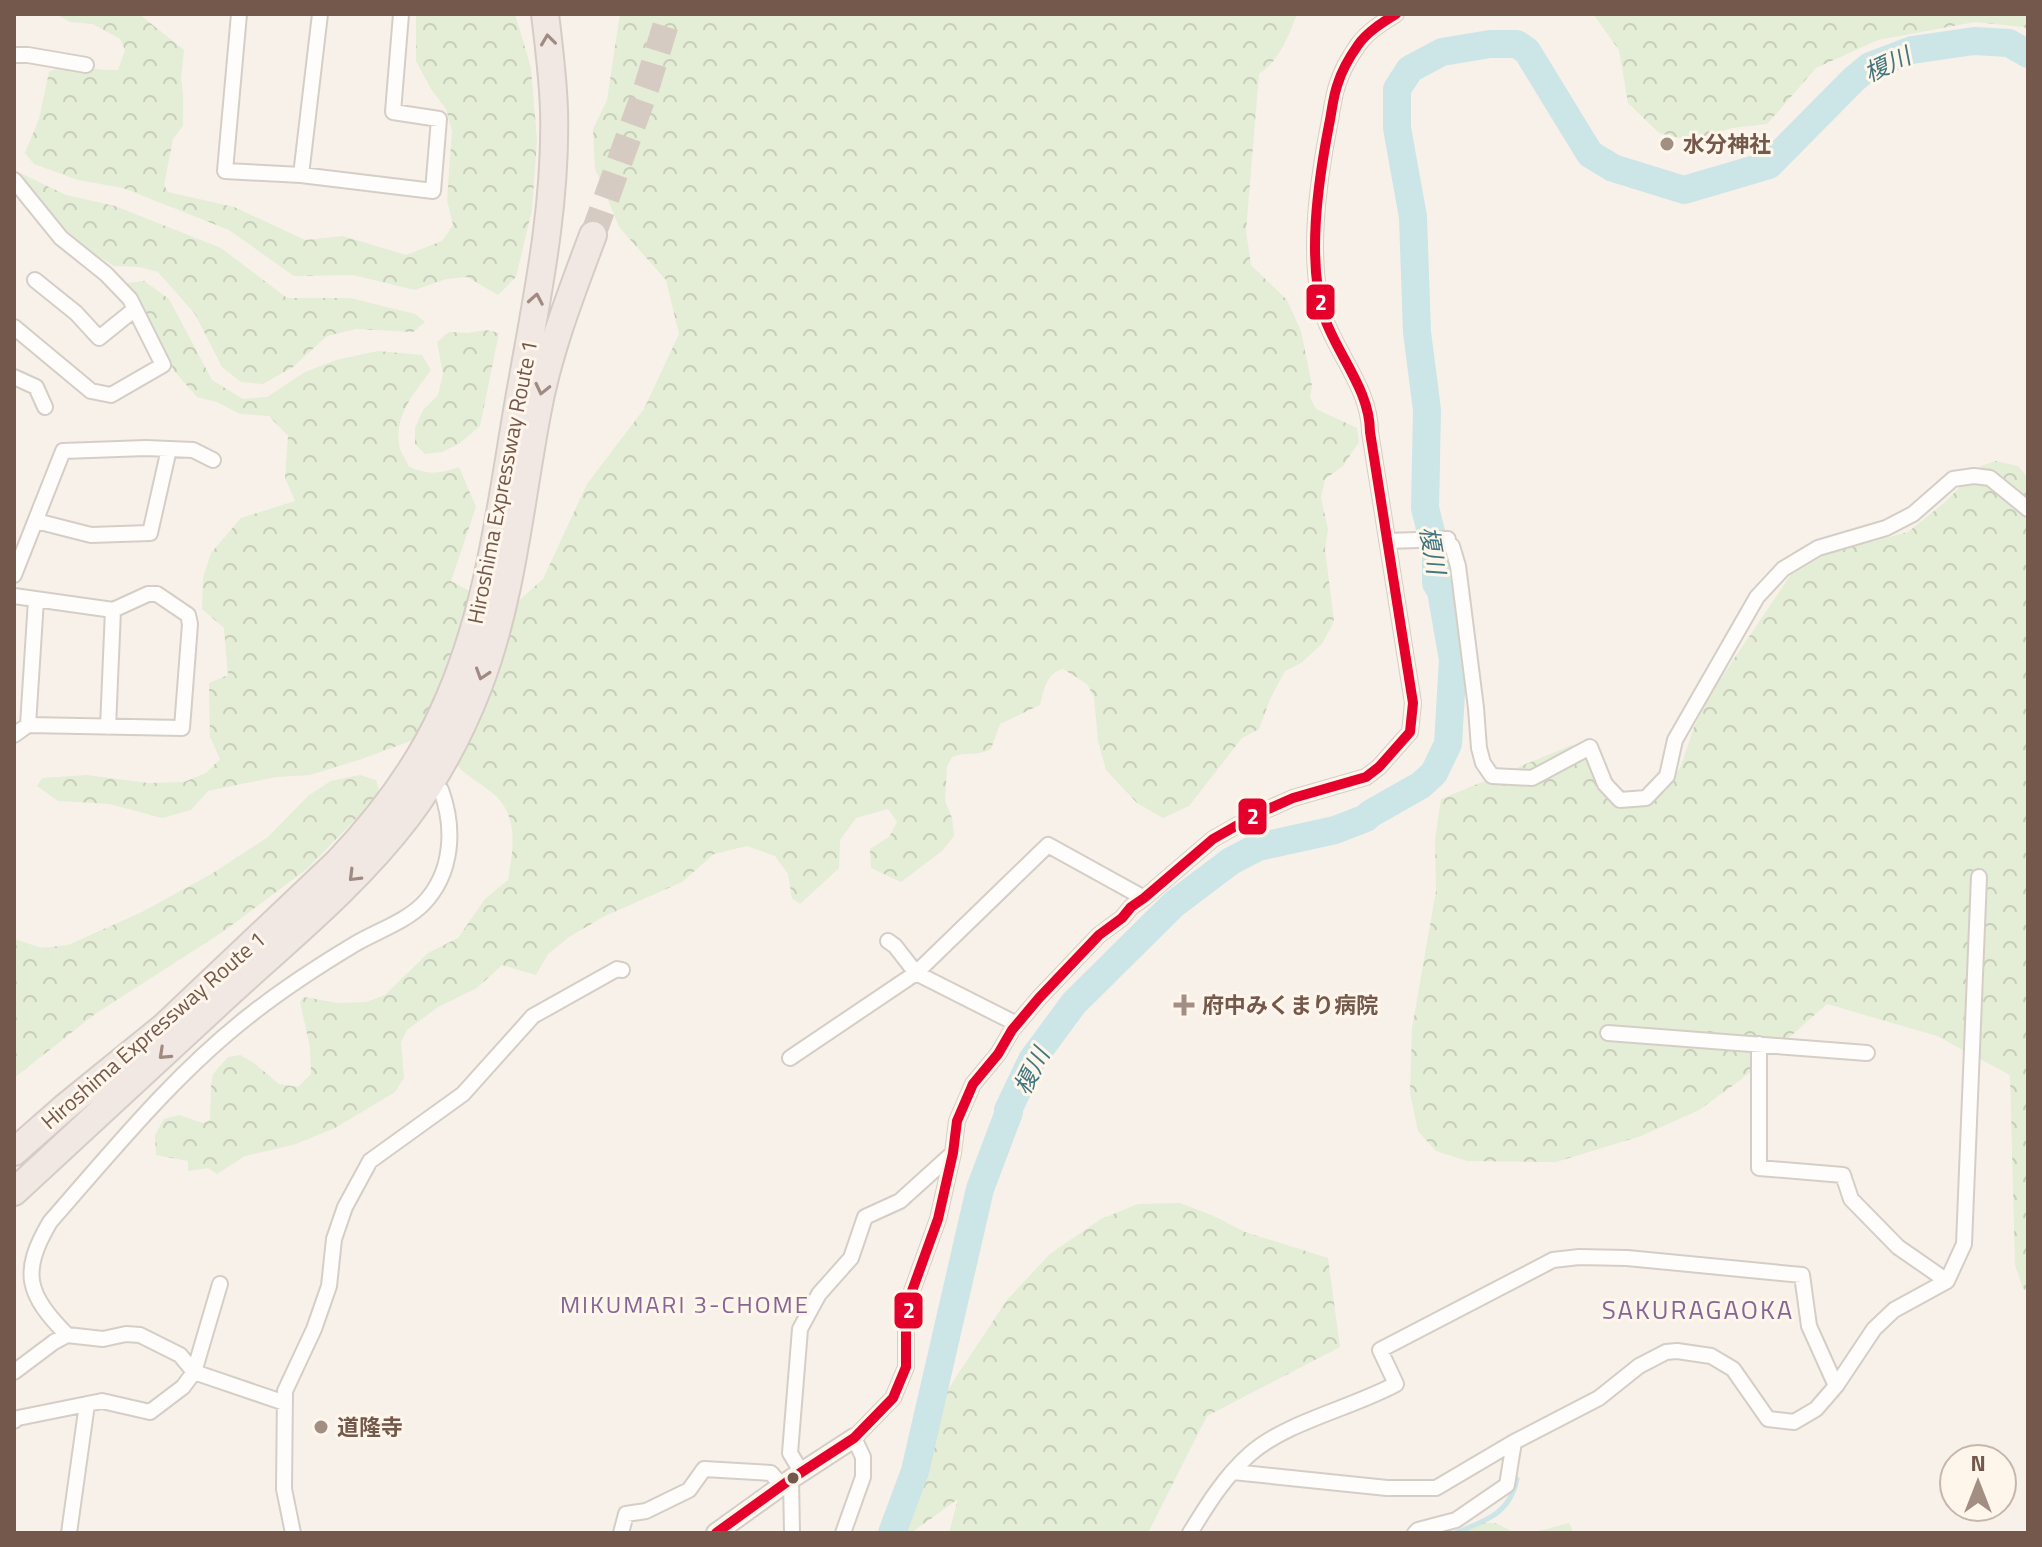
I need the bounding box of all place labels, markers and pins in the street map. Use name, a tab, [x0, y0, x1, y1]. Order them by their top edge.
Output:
place label: 水分神社	[1683, 127, 1771, 161]
marker: 水分神社	[1658, 135, 1676, 153]
place label: 府中みくまり病院	[1202, 988, 1378, 1022]
marker: 府中みくまり病院	[1173, 994, 1195, 1016]
place label: 道隆寺	[337, 1410, 403, 1444]
marker: 道隆寺	[312, 1418, 330, 1436]
unlabelled marker	[785, 1470, 801, 1486]

